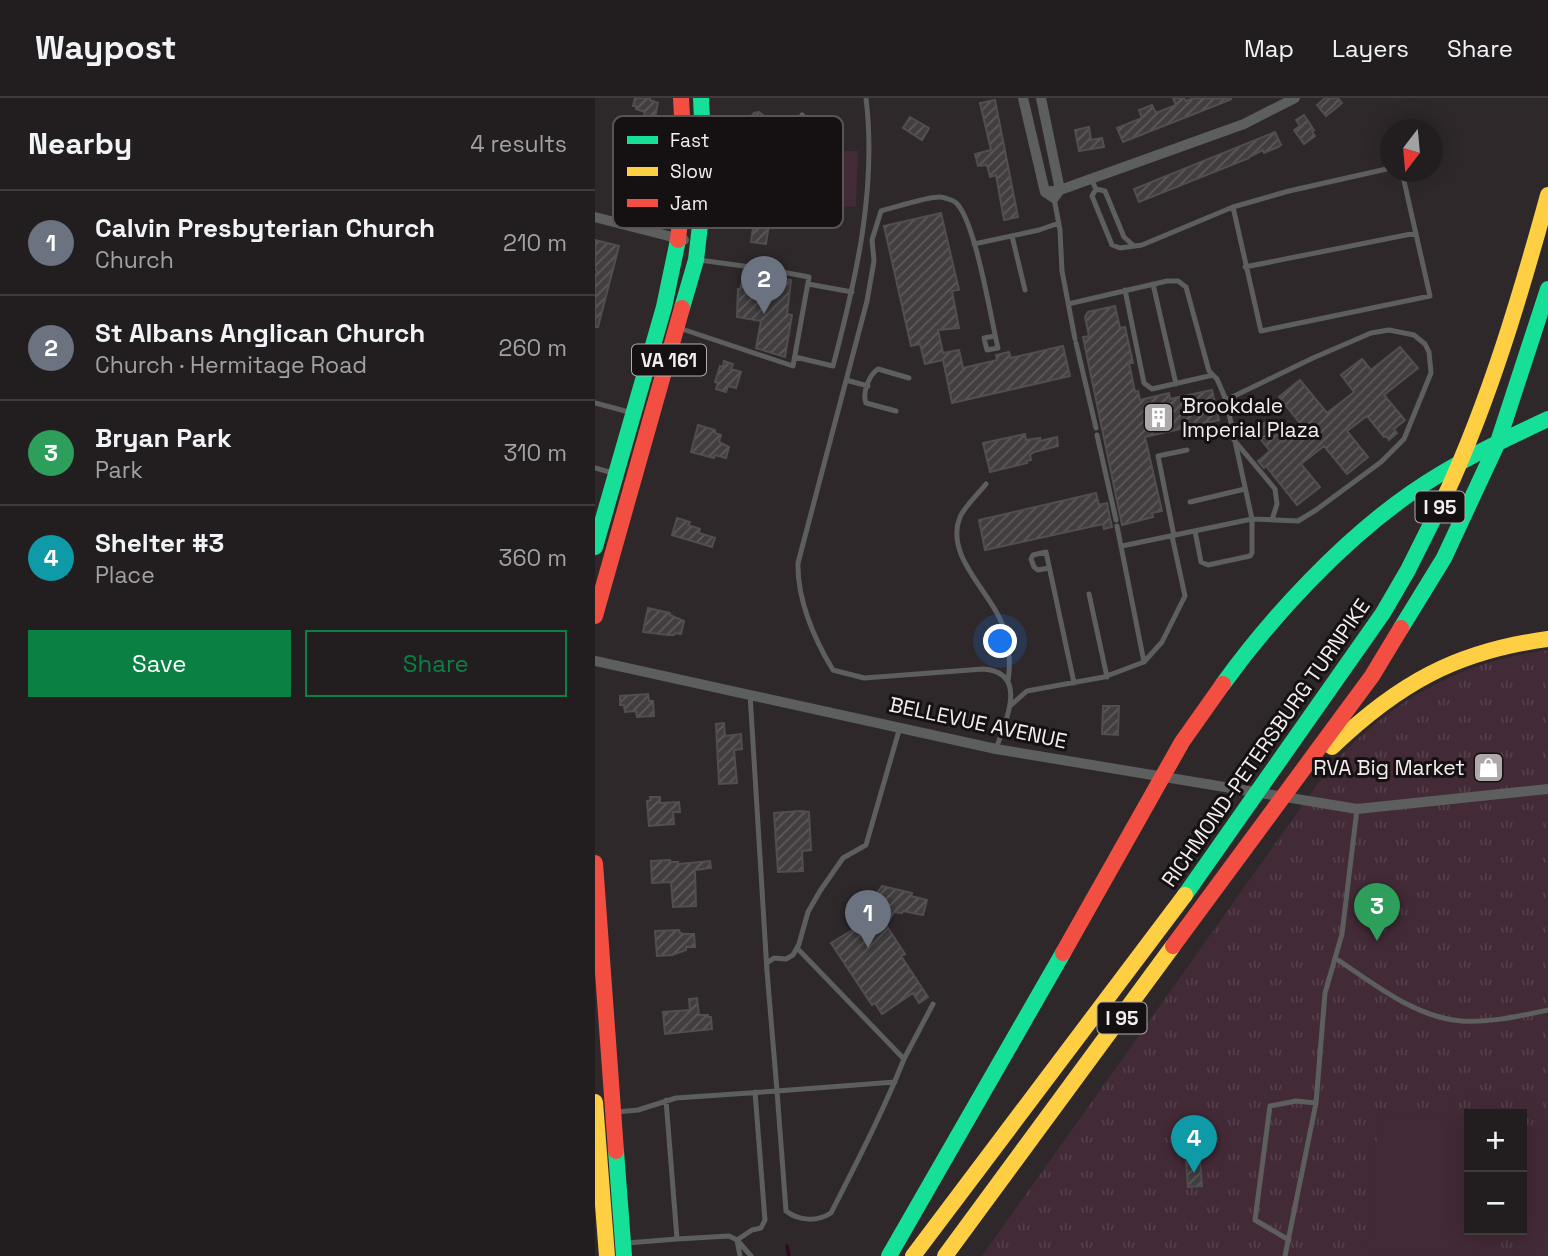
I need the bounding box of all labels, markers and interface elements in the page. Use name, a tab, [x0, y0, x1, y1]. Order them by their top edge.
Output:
text: Waypost	[35, 27, 177, 69]
text: Map	[1244, 33, 1294, 64]
text: Layers	[1332, 33, 1409, 64]
text: Share	[1447, 33, 1513, 64]
legend	[613, 116, 843, 228]
north arrow	[1380, 119, 1443, 182]
text: Nearby	[28, 124, 132, 163]
text: Fast	[670, 128, 710, 153]
text: 4 results	[470, 129, 567, 159]
text: Slow	[670, 159, 713, 184]
text: Jam	[670, 191, 708, 216]
text: Calvin Presbyterian Church	[95, 211, 435, 245]
text: 1	[46, 228, 56, 258]
text: 210 m	[503, 228, 567, 258]
text: Church	[95, 245, 174, 275]
pin: 2	[741, 256, 787, 314]
text: St Albans Anglican Church	[95, 316, 425, 350]
text: 2	[44, 333, 58, 363]
text: 260 m	[499, 333, 567, 363]
road number: VA 161	[632, 344, 706, 376]
text: Church · Hermitage Road	[95, 350, 367, 380]
place label: Brookdale Imperial Plaza	[1182, 392, 1320, 443]
building icon: Brookdale Imperial Plaza	[1142, 401, 1176, 435]
text: Bryan Park	[95, 421, 232, 455]
text: 3	[44, 438, 58, 468]
text: 310 m	[503, 438, 567, 468]
text: Park	[95, 455, 143, 485]
road number: I 95	[1415, 492, 1465, 522]
text: Shelter #3	[95, 526, 224, 560]
text: 4	[44, 543, 58, 573]
text: 360 m	[499, 543, 567, 573]
text: Place	[95, 560, 155, 590]
street label: RICHMOND-PETERSBURG TURNPIKE	[1155, 593, 1376, 892]
your location	[983, 624, 1017, 658]
button: Save	[28, 630, 291, 697]
button: Share	[305, 630, 567, 697]
street label: BELLEVUE AVENUE	[887, 690, 1069, 755]
shop icon: RVA Big Market	[1471, 751, 1505, 785]
place label: RVA Big Market	[1313, 754, 1465, 781]
pin: 3	[1354, 883, 1400, 941]
pin: 1	[845, 890, 891, 948]
road number: I 95	[1098, 1002, 1147, 1034]
map controls	[1464, 1109, 1527, 1235]
button: +	[1464, 1109, 1527, 1172]
pin: 4	[1171, 1115, 1217, 1173]
button: −	[1464, 1172, 1527, 1235]

